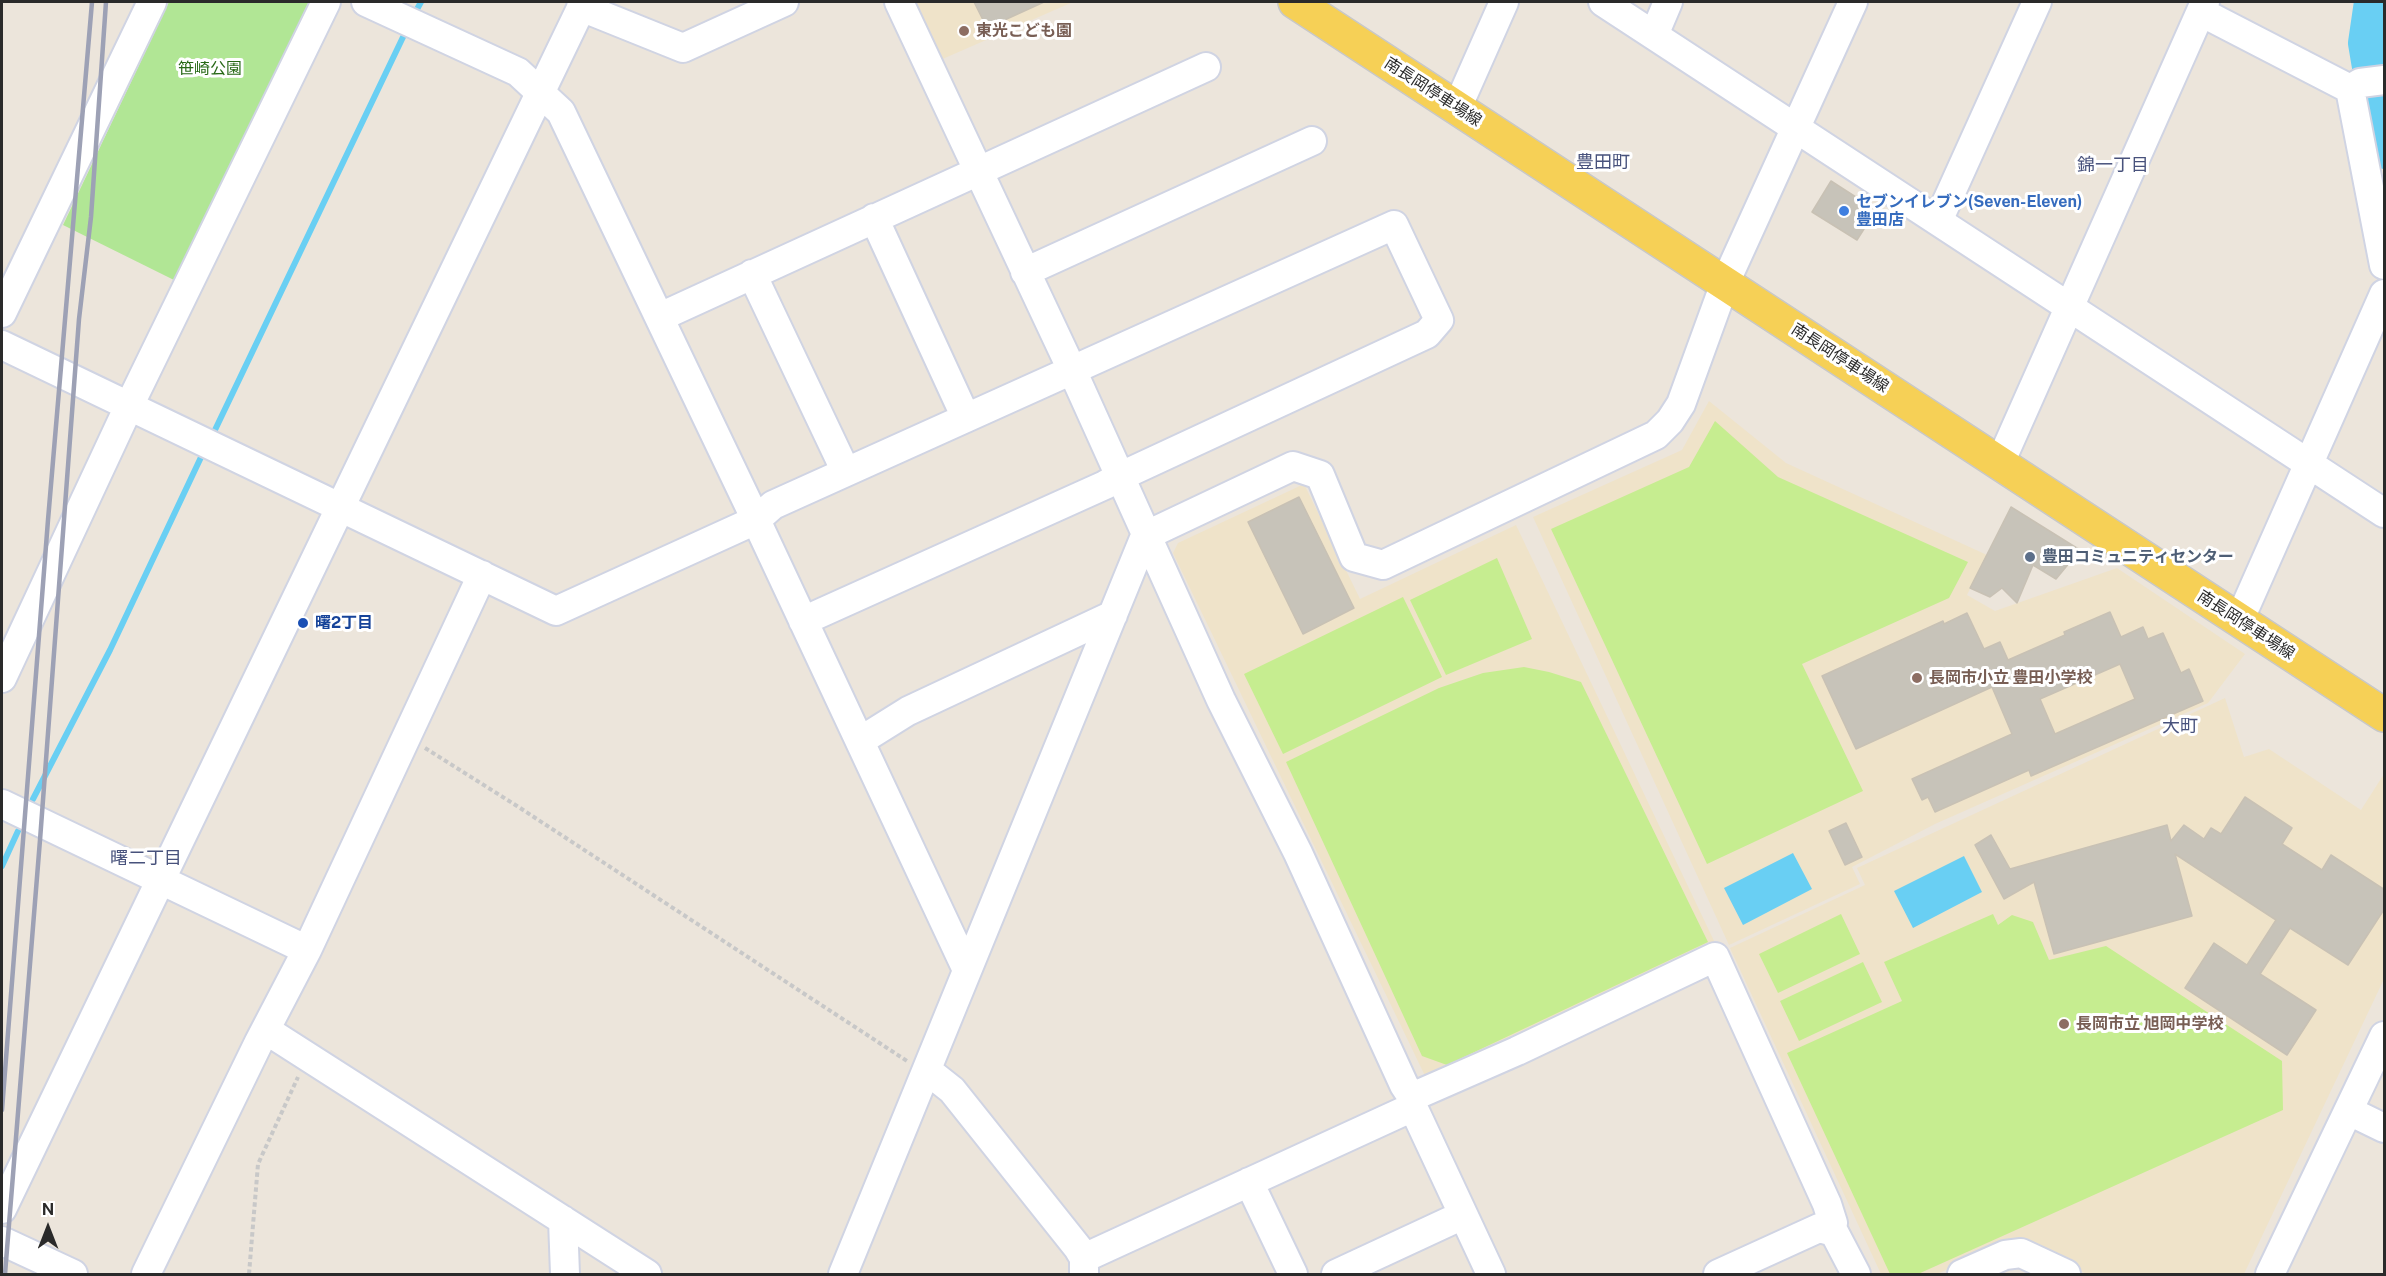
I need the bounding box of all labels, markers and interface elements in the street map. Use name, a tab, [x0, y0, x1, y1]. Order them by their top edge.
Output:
place label: 東光こども園	[976, 21, 1072, 41]
marker: 東光こども園	[957, 24, 971, 38]
street label: 南長岡停車場線	[1381, 53, 1485, 131]
park label: 笹崎公園	[178, 59, 242, 79]
district label: 豊田町	[1576, 151, 1630, 173]
district label: 錦一丁目	[2077, 154, 2149, 176]
place label: セブンイレブン(Seven-Eleven) 豊田店	[1856, 192, 2082, 230]
marker: セブンイレブン(Seven-Eleven) 豊田店	[1837, 204, 1851, 218]
street label: 南長岡停車場線	[1788, 319, 1892, 397]
place label: 豊田コミュニティセンター	[2042, 547, 2234, 567]
marker: 豊田コミュニティセンター	[2023, 550, 2037, 564]
street label: 南長岡停車場線	[2194, 586, 2298, 664]
place label: 曙2丁目	[315, 613, 373, 633]
marker: 曙2丁目	[296, 616, 310, 630]
place label: 長岡市小立 豊田小学校	[1929, 668, 2093, 688]
marker: 長岡市小立 豊田小学校	[1910, 671, 1924, 685]
district label: 大町	[2162, 715, 2198, 737]
district label: 曙二丁目	[110, 847, 182, 869]
place label: 長岡市立 旭岡中学校	[2076, 1014, 2224, 1034]
marker: 長岡市立 旭岡中学校	[2057, 1017, 2071, 1031]
north arrow	[18, 1198, 78, 1258]
text: N	[42, 1200, 54, 1219]

